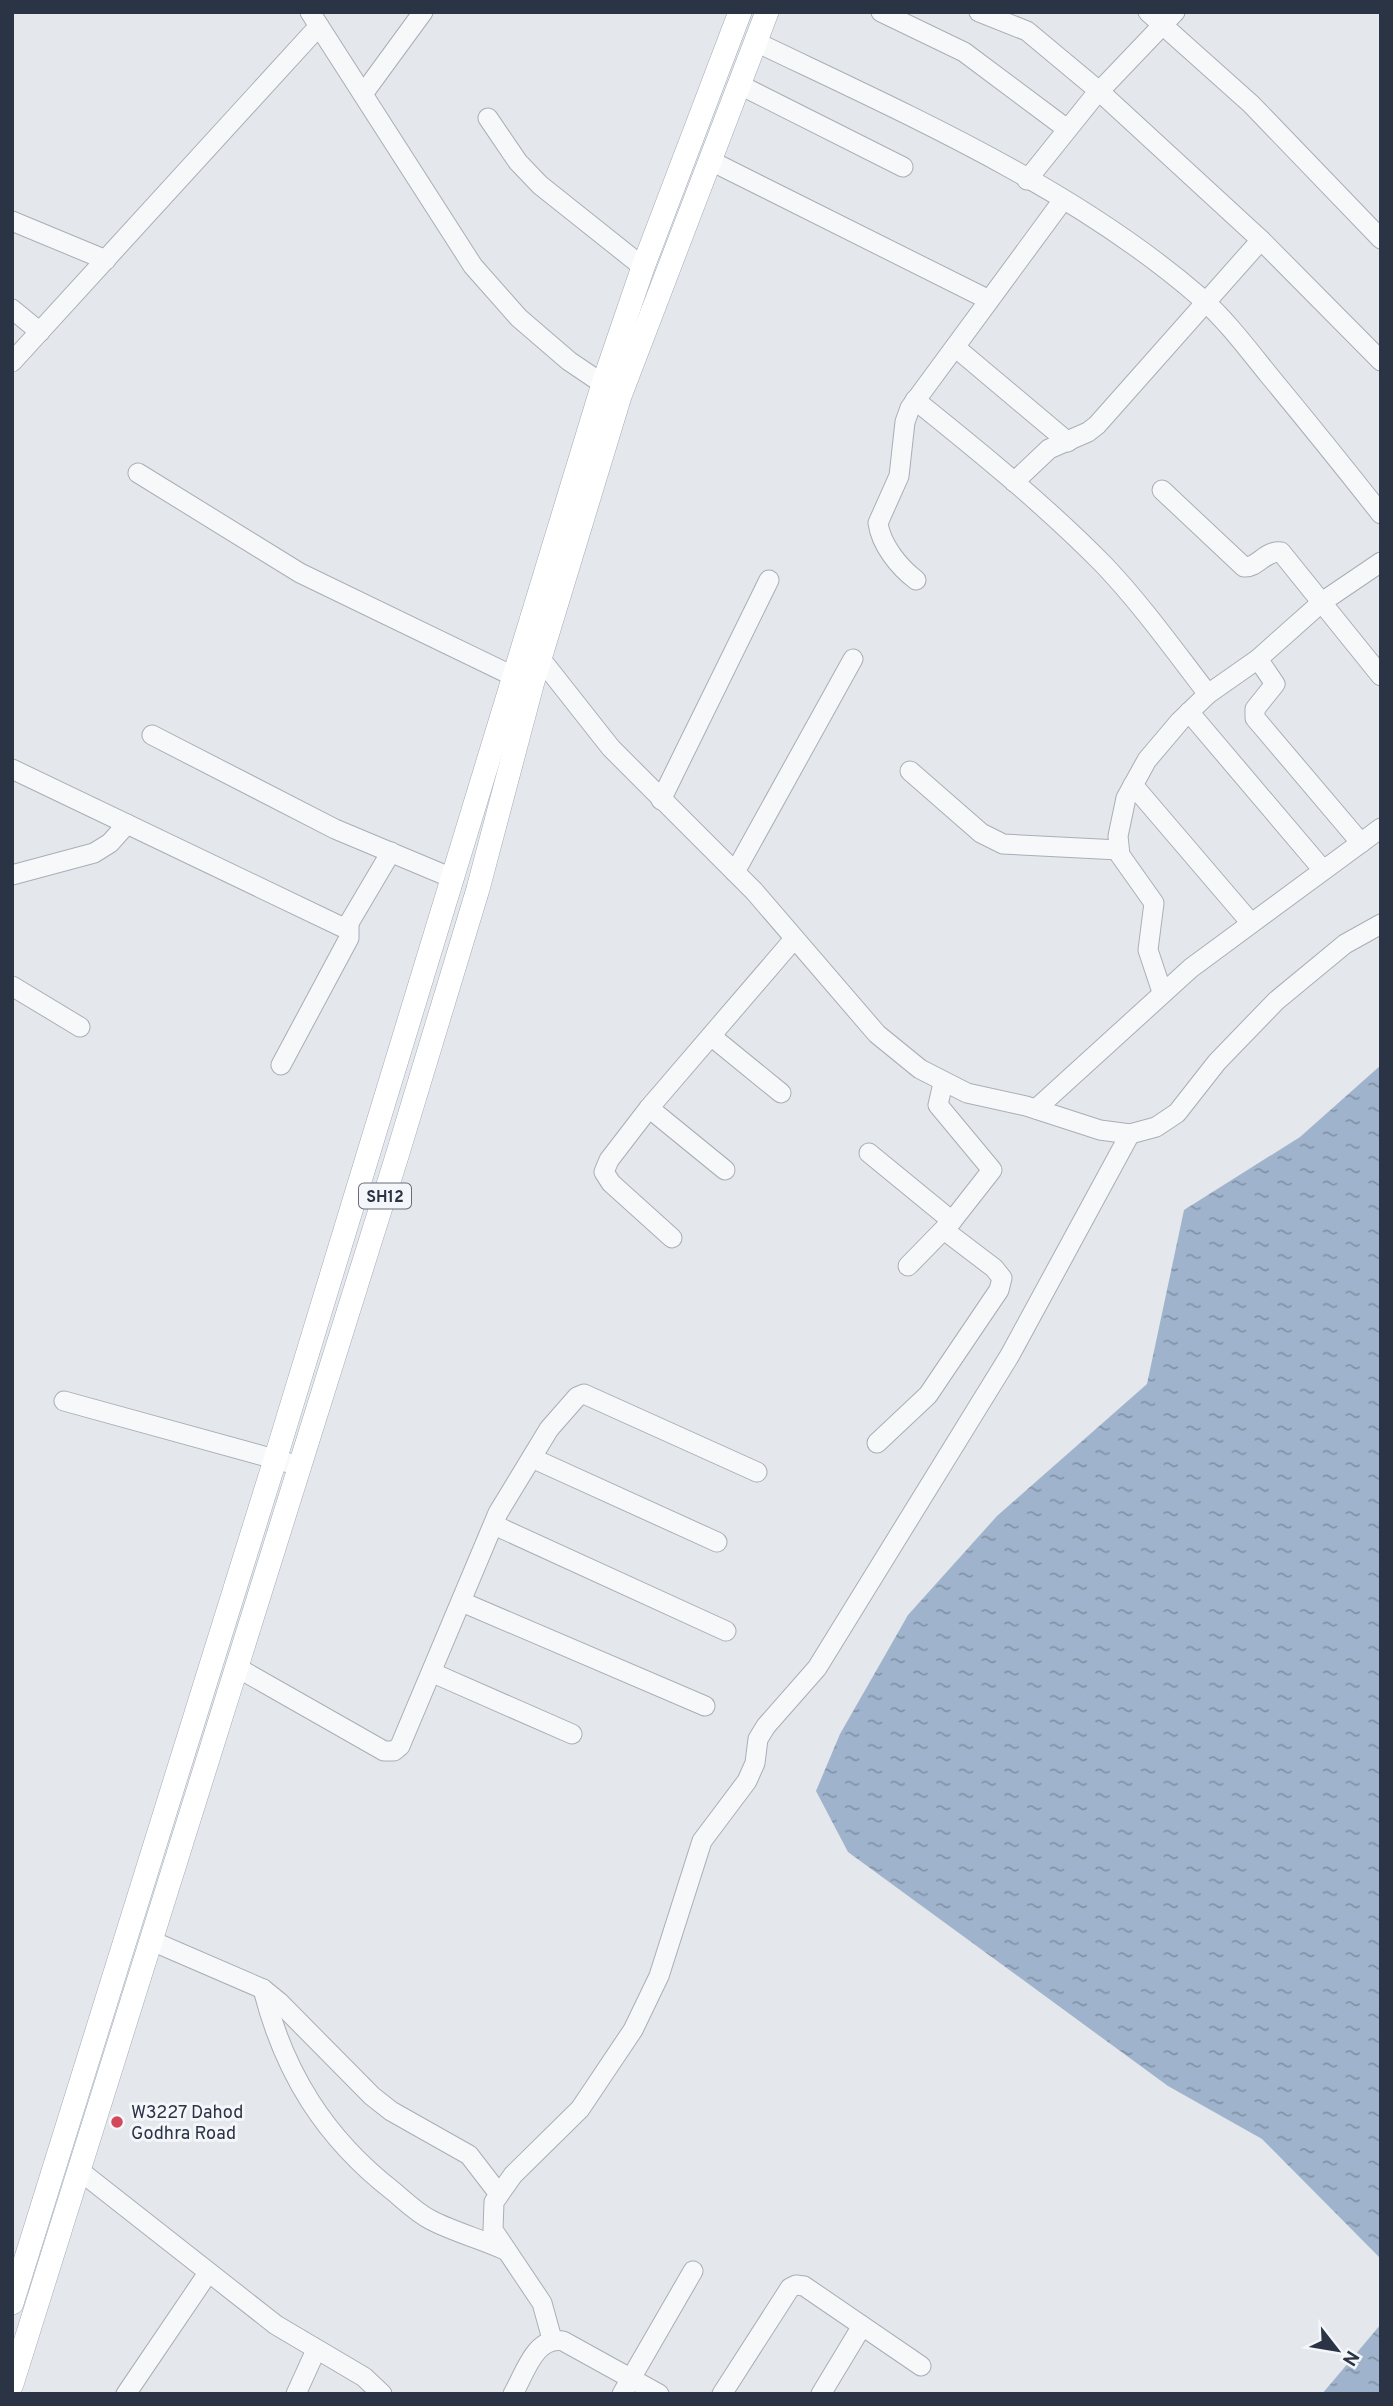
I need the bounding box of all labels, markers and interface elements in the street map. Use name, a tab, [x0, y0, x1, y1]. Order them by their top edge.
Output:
road number: SH12	[359, 1184, 411, 1208]
place label: W3227 Dahod Godhra Road	[131, 2102, 243, 2146]
marker: W3227 Dahod Godhra Road	[109, 2114, 125, 2130]
north arrow	[1302, 2315, 1372, 2385]
text: N	[1336, 2346, 1364, 2370]

